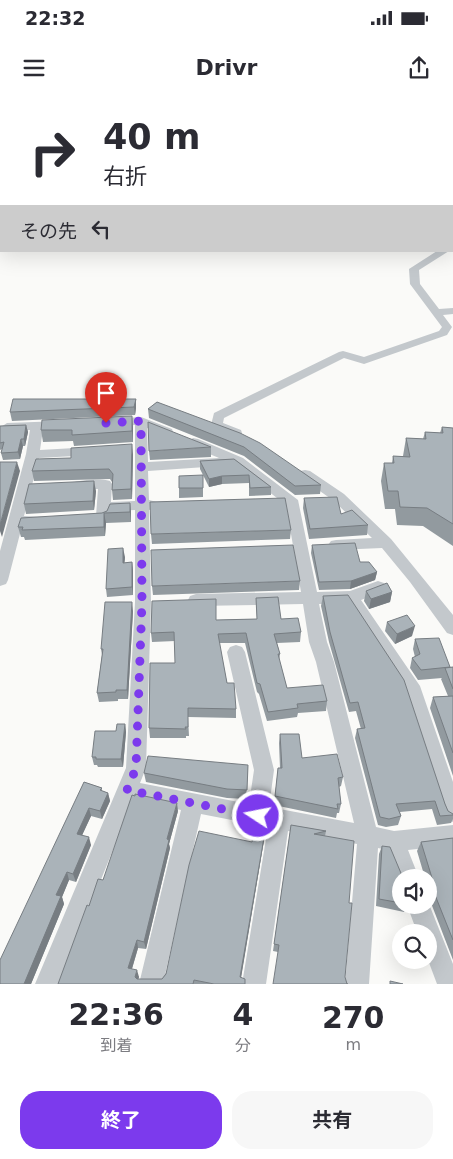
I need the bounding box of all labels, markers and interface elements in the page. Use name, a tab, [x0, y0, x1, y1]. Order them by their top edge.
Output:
text: 22:32	[25, 7, 85, 29]
icon: menu	[20, 54, 48, 82]
icon: share	[405, 54, 433, 82]
text: Drivr	[196, 55, 257, 80]
text: 40 m	[103, 117, 200, 157]
icon: right	[20, 120, 85, 185]
text: 右折	[103, 164, 147, 189]
icon: left	[87, 215, 115, 243]
text: その先	[20, 220, 77, 242]
pin	[85, 372, 127, 423]
icon: arrive	[92, 379, 120, 407]
position arrow	[231, 789, 283, 841]
map controls	[392, 869, 437, 969]
button: sound	[392, 869, 437, 914]
button: search	[392, 924, 437, 969]
text: 22:36	[69, 997, 164, 1032]
text: 4	[233, 997, 253, 1032]
text: 270	[322, 1000, 385, 1035]
text: m	[345, 1035, 361, 1054]
text: 到着	[100, 1036, 132, 1055]
text: 分	[235, 1036, 251, 1055]
button: 終了	[20, 1091, 222, 1149]
button: 共有	[232, 1091, 433, 1149]

